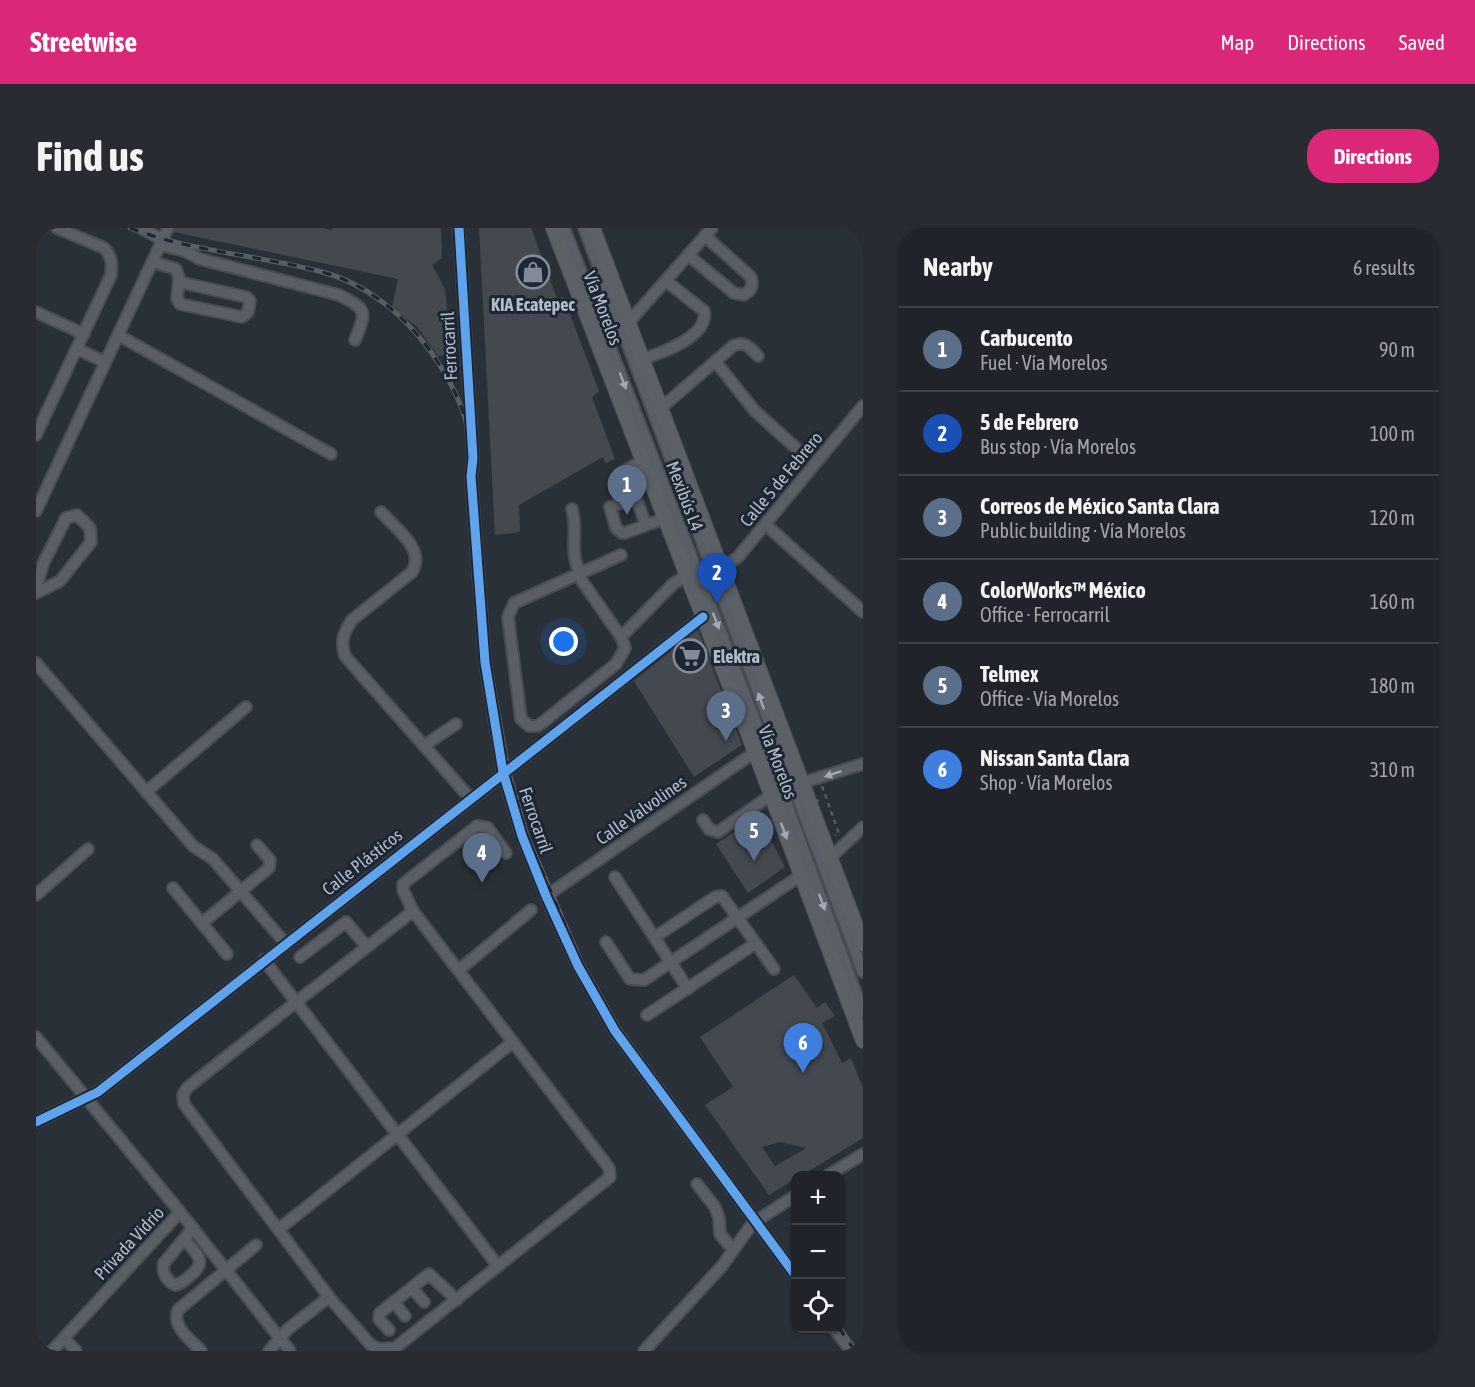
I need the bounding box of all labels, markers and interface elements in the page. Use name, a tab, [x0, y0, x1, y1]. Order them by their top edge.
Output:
text: Streetwise	[30, 26, 137, 58]
text: Map	[1220, 30, 1254, 54]
text: Directions	[1287, 30, 1366, 54]
text: Saved	[1399, 30, 1445, 54]
button: Directions	[1307, 129, 1439, 183]
text: Find us	[36, 132, 144, 180]
text: Nearby	[923, 252, 993, 282]
shop icon: KIA Ecatepec	[515, 254, 551, 290]
text: 6 results	[1353, 256, 1415, 279]
street label: Vía Morelos	[579, 268, 627, 348]
place label: KIA Ecatepec	[491, 294, 575, 315]
street label: Ferrocarril	[437, 311, 461, 381]
text: Carbucento	[980, 325, 1073, 351]
text: 1	[938, 338, 947, 361]
text: 90 m	[1379, 338, 1415, 361]
text: Fuel · Vía Morelos	[980, 351, 1107, 374]
one-way arrow	[619, 372, 628, 390]
text: 5 de Febrero	[980, 409, 1079, 435]
text: 2	[938, 422, 947, 445]
text: 100 m	[1370, 422, 1415, 445]
street label: Calle 5 de Febrero	[735, 427, 827, 531]
text: Bus stop · Vía Morelos	[980, 435, 1136, 458]
street label: Mexibús L4	[662, 458, 708, 534]
pin: 1	[608, 466, 646, 515]
text: Correos de México Santa Clara	[980, 493, 1220, 519]
text: 3	[938, 506, 947, 529]
text: 120 m	[1370, 506, 1415, 529]
text: Public building · Vía Morelos	[980, 519, 1186, 542]
pin: 2	[698, 554, 736, 603]
text: ColorWorks™ México	[980, 577, 1146, 603]
text: 4	[938, 590, 947, 613]
text: 160 m	[1370, 590, 1415, 613]
text: Office · Ferrocarril	[980, 603, 1110, 626]
one-way arrow	[711, 613, 721, 631]
your location	[549, 627, 578, 656]
supermarket icon: Elektra	[672, 638, 708, 674]
place label: Elektra	[713, 646, 760, 667]
text: Telmex	[980, 661, 1039, 687]
text: 5	[938, 674, 947, 697]
text: 180 m	[1370, 674, 1415, 697]
text: Office · Vía Morelos	[980, 687, 1119, 710]
pin: 3	[706, 692, 746, 741]
one-way arrow	[756, 692, 766, 710]
street label: Vía Morelos	[754, 722, 802, 802]
text: Nissan Santa Clara	[980, 745, 1129, 771]
text: 6	[938, 758, 947, 781]
text: 310 m	[1370, 758, 1415, 781]
one-way arrow	[824, 769, 842, 779]
street label: Calle Valvolines	[592, 771, 690, 849]
text: Shop · Vía Morelos	[980, 771, 1113, 794]
street label: Ferrocarril	[515, 784, 557, 856]
pin: 5	[734, 812, 774, 861]
one-way arrow	[780, 823, 790, 841]
street label: Calle Plásticos	[318, 824, 406, 900]
pin: 4	[462, 834, 502, 883]
one-way arrow	[818, 893, 828, 911]
pin: 6	[784, 1024, 822, 1073]
map controls	[791, 1171, 845, 1333]
button: +	[791, 1171, 845, 1225]
street label: Privada Vidrio	[90, 1202, 168, 1284]
button: −	[791, 1225, 845, 1279]
button: locate	[791, 1279, 845, 1333]

